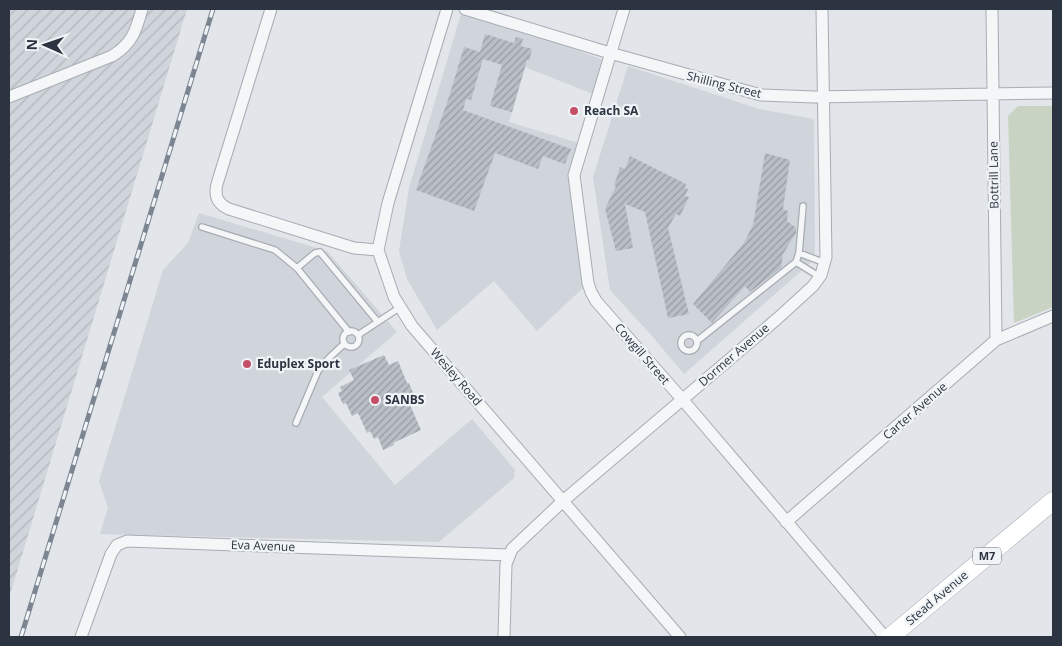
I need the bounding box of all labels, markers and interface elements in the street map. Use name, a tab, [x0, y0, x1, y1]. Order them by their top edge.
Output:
north arrow	[20, 20, 70, 70]
text: N	[22, 39, 41, 51]
street label: Shilling Street	[685, 67, 763, 102]
place label: Reach SA	[584, 102, 639, 119]
marker: Reach SA	[568, 105, 580, 117]
street label: Bottrill Lane	[984, 141, 1003, 209]
street label: Cowgill Street	[611, 319, 674, 388]
street label: Dormer Avenue	[695, 319, 773, 390]
street label: Wesley Road	[427, 344, 486, 409]
place label: Eduplex Sport	[257, 355, 340, 372]
marker: Eduplex Sport	[241, 358, 253, 370]
street label: Carter Avenue	[879, 378, 951, 443]
place label: SANBS	[385, 391, 425, 408]
marker: SANBS	[369, 394, 381, 406]
street label: Eva Avenue	[231, 536, 296, 555]
road number: M7	[973, 548, 1001, 564]
street label: Stead Avenue	[902, 566, 972, 629]

